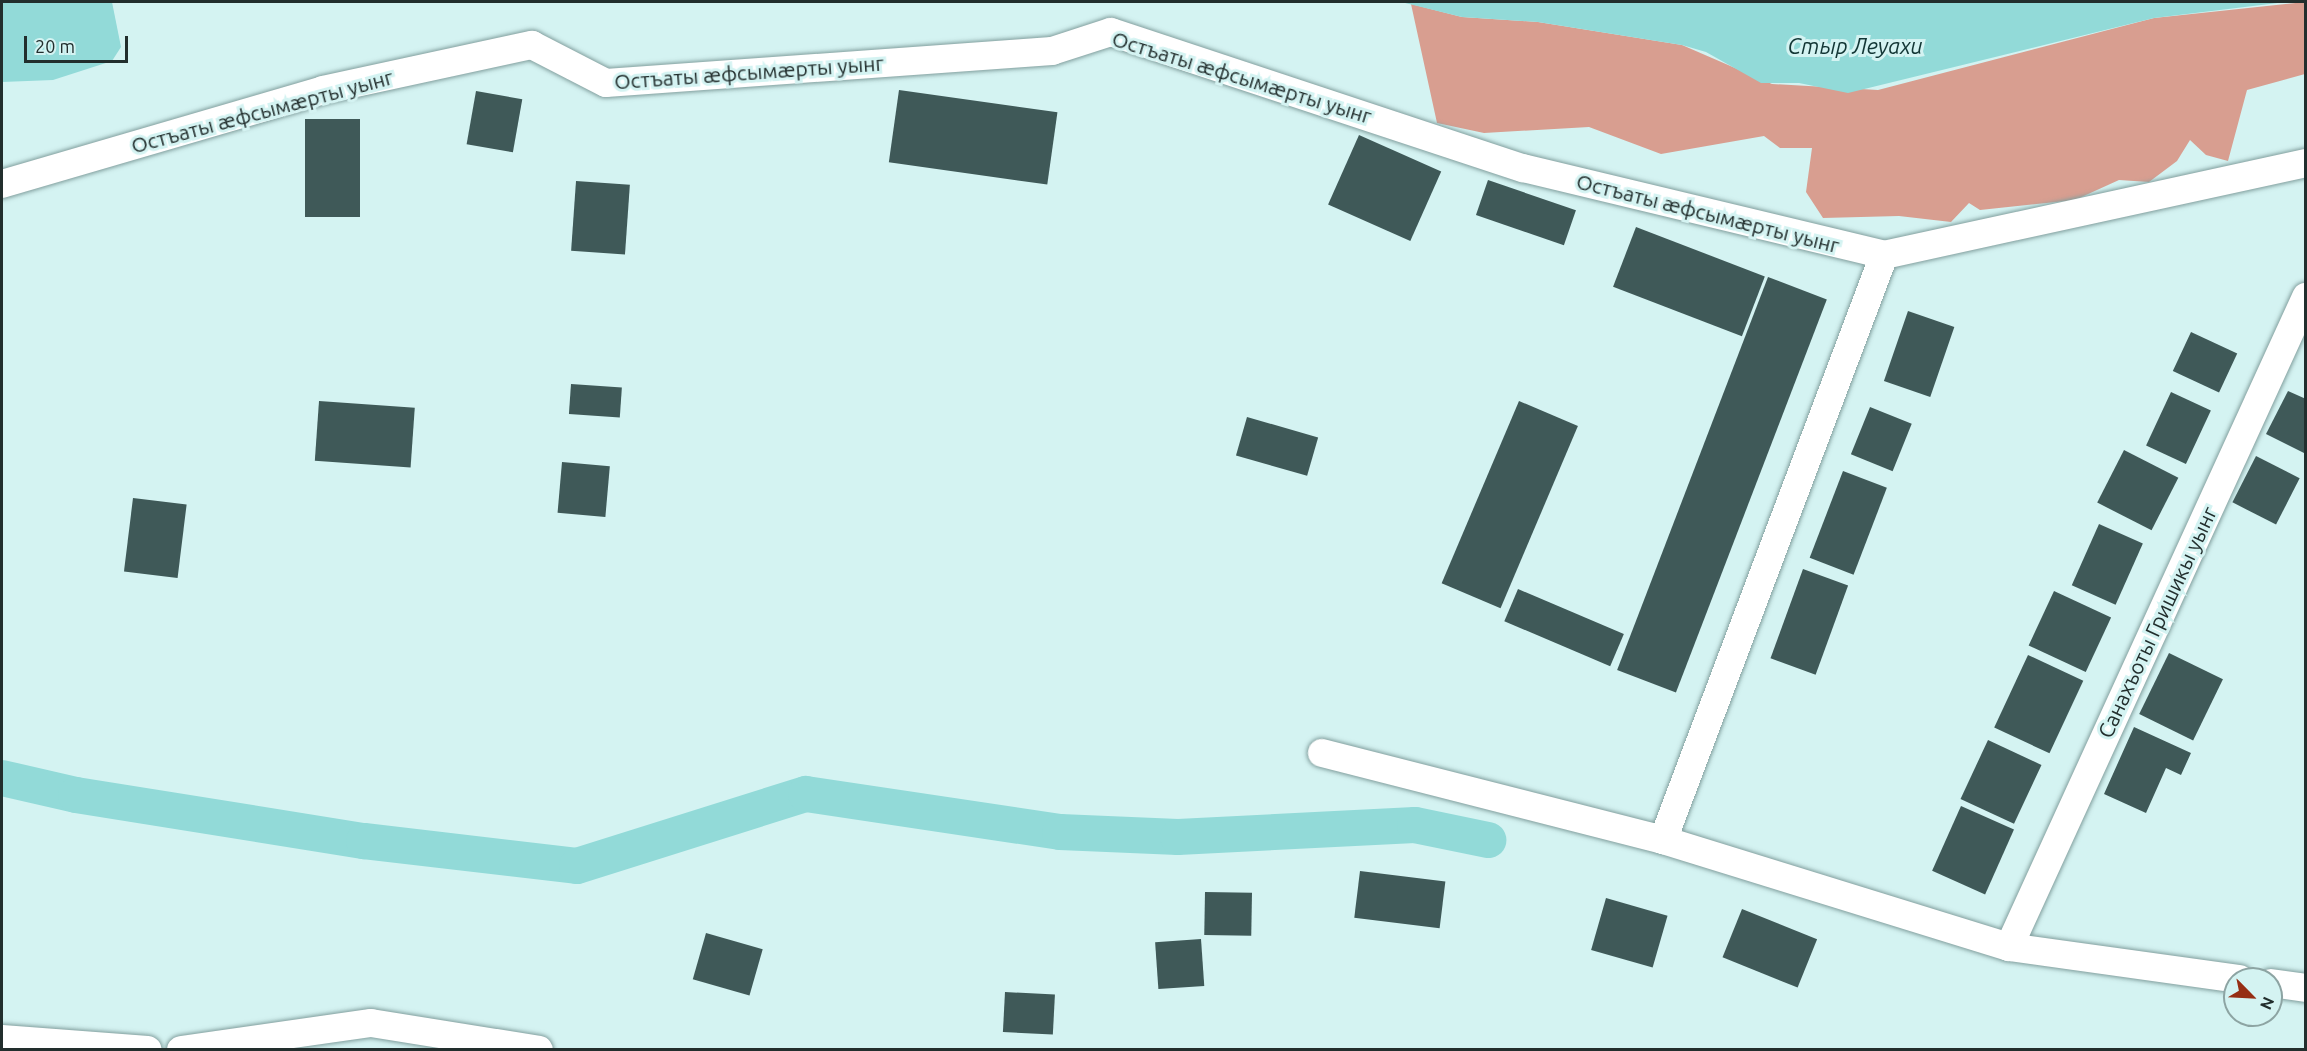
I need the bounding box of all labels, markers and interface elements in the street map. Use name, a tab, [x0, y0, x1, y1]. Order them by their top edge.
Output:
scale bar	[27, 24, 130, 62]
street label: Остъаты æфсымæрты уынг	[1109, 25, 1375, 129]
water label: Стыр Леуахи	[1787, 33, 1923, 59]
text: 20 m	[35, 36, 75, 56]
street label: Остъаты æфсымæрты уынг	[613, 50, 885, 94]
street label: Остъаты æфсымæрты уынг	[128, 64, 396, 158]
street label: Остъаты æфсымæрты уынг	[1574, 168, 1842, 258]
street label: Санахъоты Гришикы уынг	[2092, 502, 2222, 742]
north arrow	[2223, 967, 2283, 1027]
text: N	[2257, 994, 2278, 1013]

